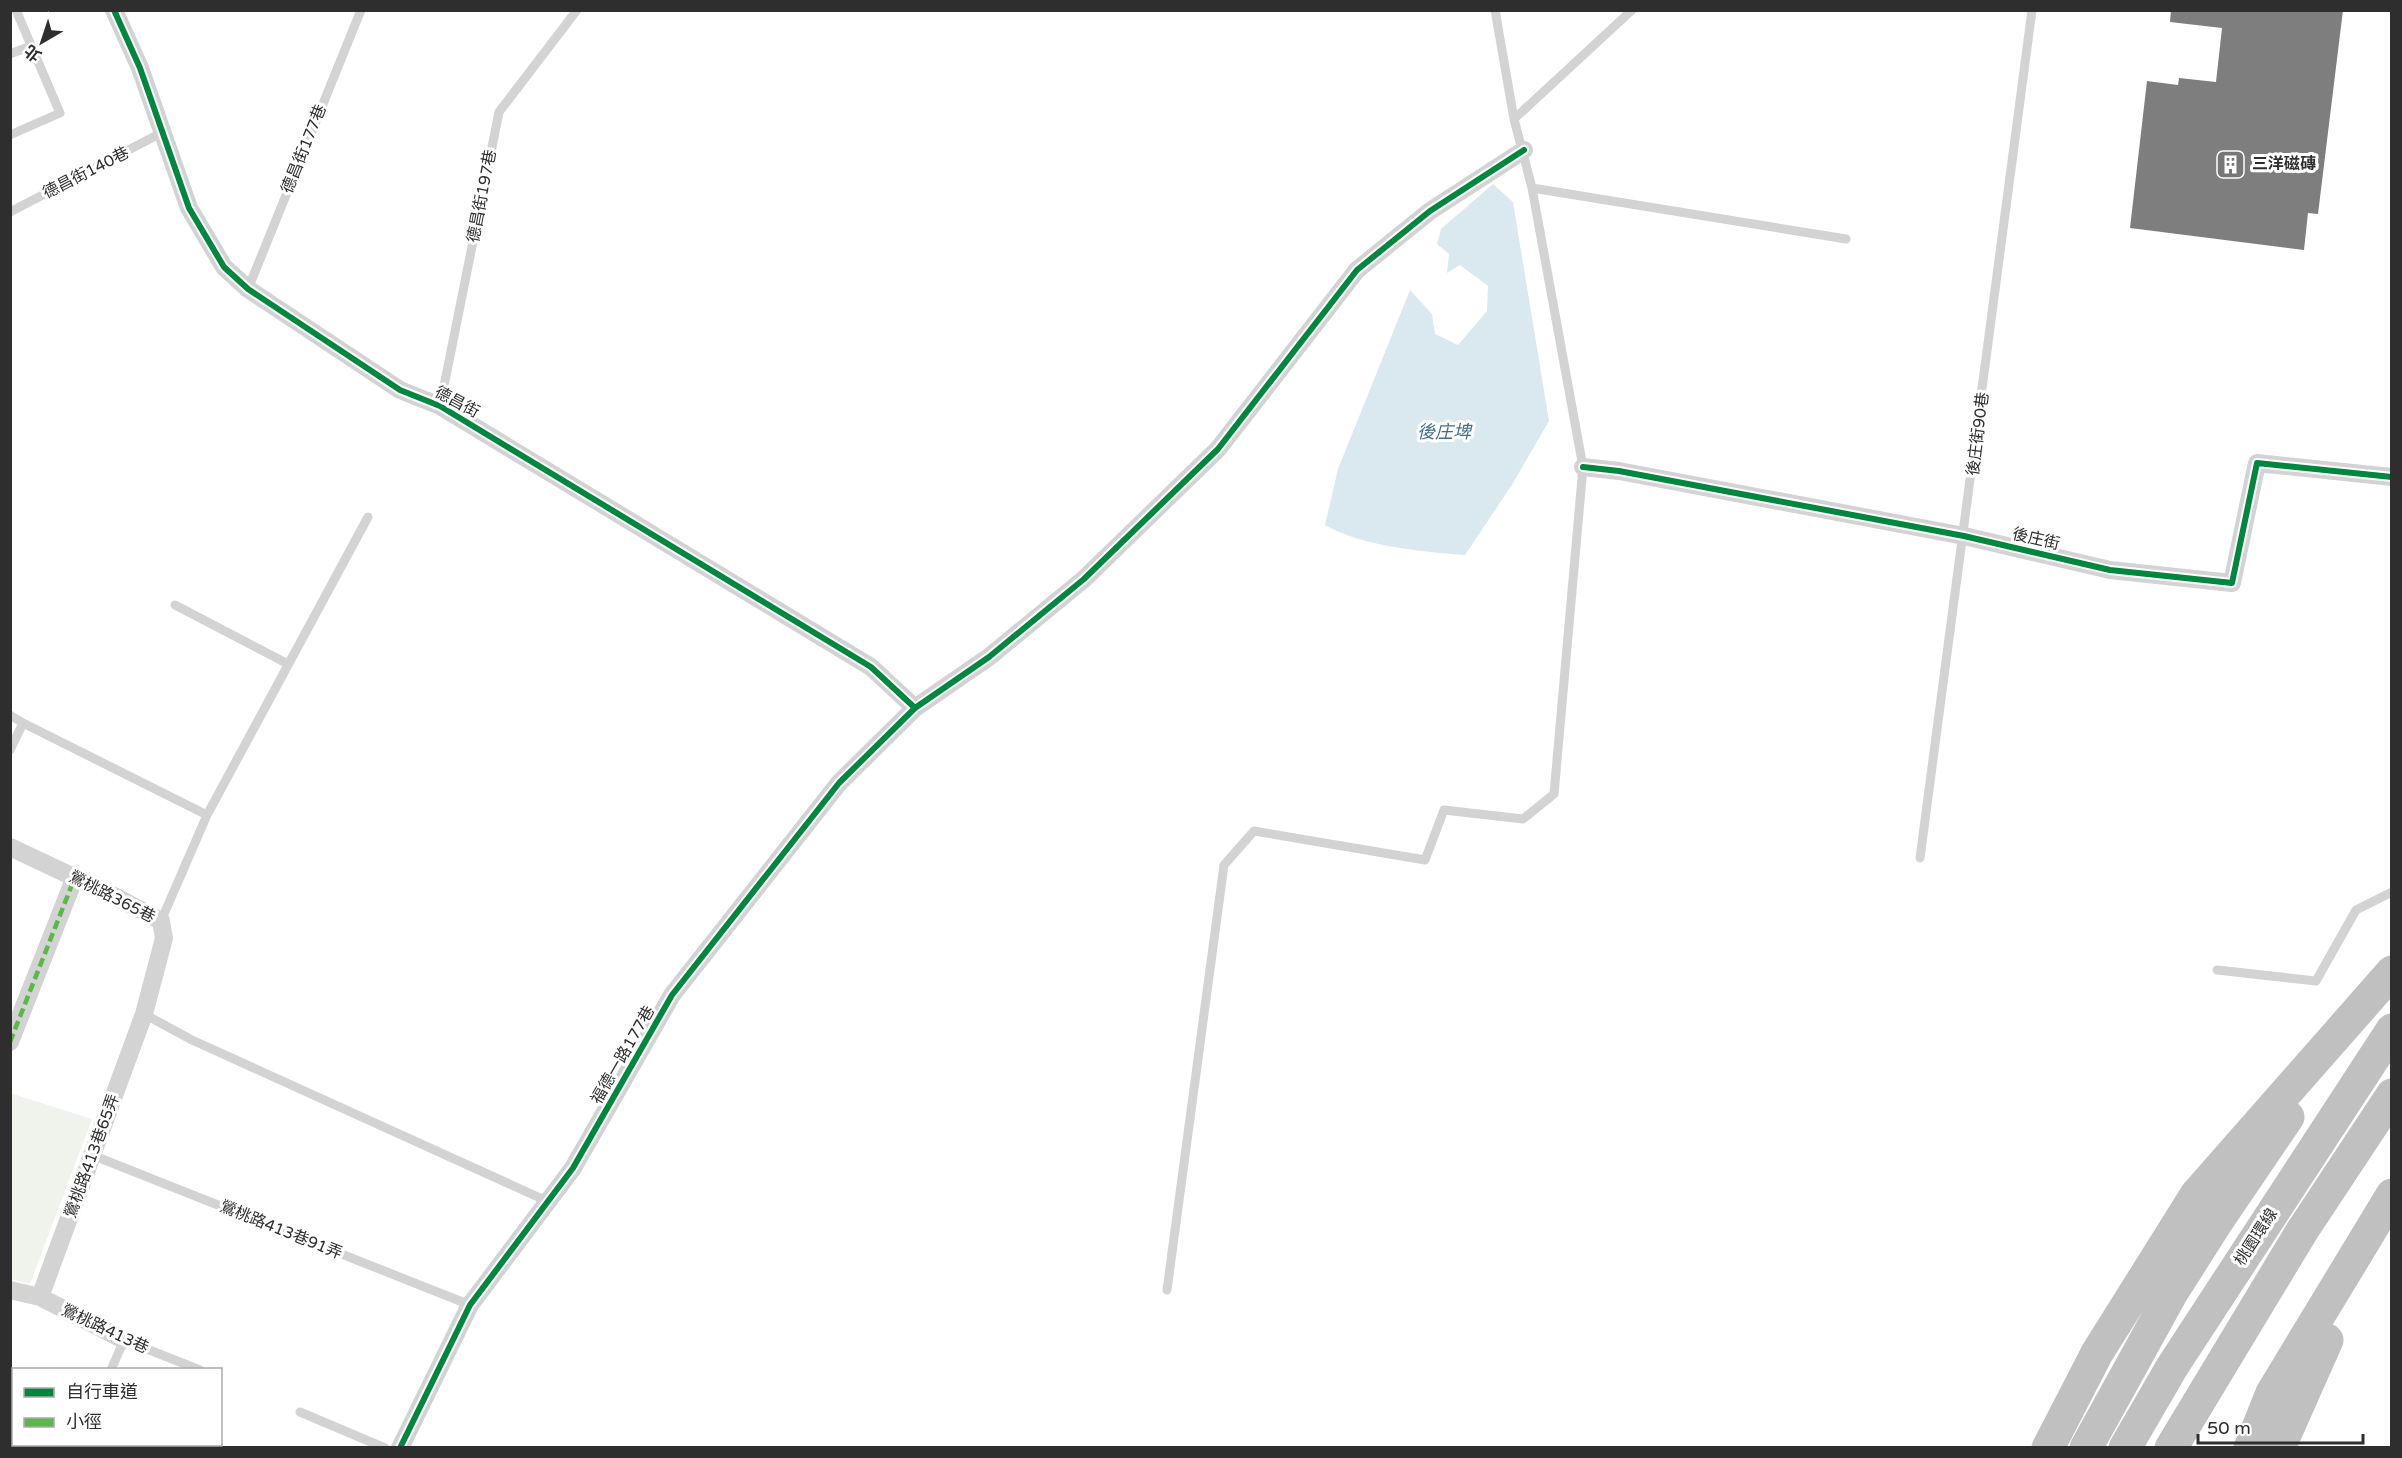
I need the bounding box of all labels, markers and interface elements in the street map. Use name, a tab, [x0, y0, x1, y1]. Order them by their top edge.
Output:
north arrow	[12, 12, 72, 72]
text: 北	[21, 40, 46, 66]
street label: 德昌街177巷	[277, 102, 331, 196]
street label: 德昌街140巷	[40, 143, 132, 203]
street label: 德昌街197巷	[463, 148, 501, 244]
building icon: 三洋磁磚	[2215, 148, 2247, 180]
place label: 三洋磁磚	[2252, 154, 2316, 174]
street label: 德昌街	[431, 382, 483, 422]
street label: 後庄街90巷	[1963, 391, 1993, 477]
water label: 後庄埤	[1417, 421, 1473, 443]
street label: 後庄街	[2010, 524, 2062, 554]
street label: 鶯桃路365巷	[66, 867, 158, 927]
street label: 福德一路177巷	[587, 1002, 659, 1108]
street label: 鶯桃路413巷65弄	[60, 1091, 124, 1221]
street label: 鶯桃路413巷91弄	[217, 1196, 345, 1264]
street label: 桃園環線	[2230, 1205, 2282, 1269]
street label: 鶯桃路413巷	[58, 1300, 152, 1358]
legend	[12, 1368, 222, 1446]
text: 自行車道	[66, 1381, 138, 1403]
scale bar	[2198, 1407, 2363, 1445]
text: 小徑	[66, 1411, 102, 1433]
text: 50 m	[2207, 1417, 2251, 1439]

